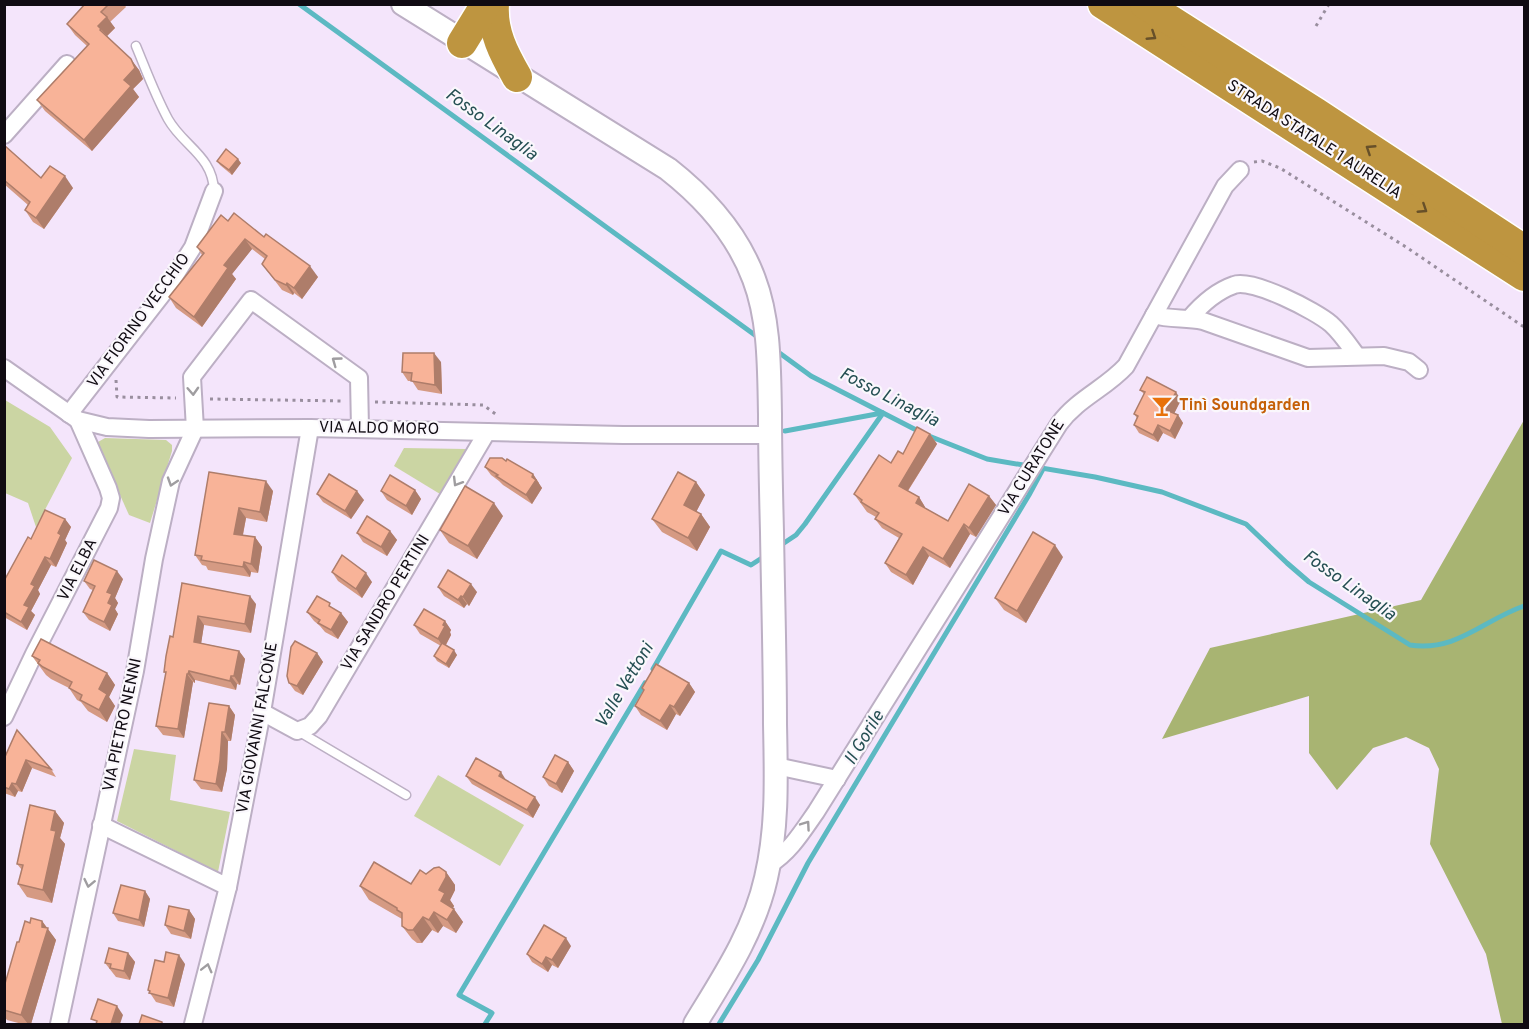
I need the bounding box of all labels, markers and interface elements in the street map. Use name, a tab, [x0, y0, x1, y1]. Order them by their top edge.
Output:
one-way arrow	[1146, 29, 1157, 40]
street label: STRADA STATALE 1 AURELIA	[1223, 76, 1405, 204]
water label: Fosso Linaglia	[440, 84, 542, 167]
one-way arrow	[1366, 145, 1377, 156]
one-way arrow	[1416, 202, 1427, 213]
street label: VIA FIORINO VECCHIO	[83, 250, 195, 392]
one-way arrow	[332, 357, 343, 368]
water label: Fosso Linaglia	[835, 363, 943, 433]
one-way arrow	[187, 387, 200, 396]
bar icon: Tinì Soundgarden	[1150, 394, 1174, 418]
place label: Tinì Soundgarden	[1179, 396, 1310, 416]
street label: VIA CURATONE	[994, 416, 1070, 520]
street label: VIA ALDO MORO	[319, 418, 439, 440]
one-way arrow	[167, 476, 179, 487]
one-way arrow	[453, 476, 465, 486]
street label: VIA SANDRO PERTINI	[337, 531, 435, 675]
street label: VIA ELBA	[54, 535, 102, 605]
water label: Fosso Linaglia	[1298, 545, 1401, 627]
water label: Valle Vettoni	[591, 638, 660, 733]
street label: VIA GIOVANNI FALCONE	[233, 641, 283, 815]
street label: VIA PIETRO NENNI	[99, 656, 147, 794]
water label: Il Gorile	[840, 706, 891, 770]
one-way arrow	[799, 821, 810, 832]
one-way arrow	[83, 877, 96, 887]
one-way arrow	[200, 963, 213, 973]

